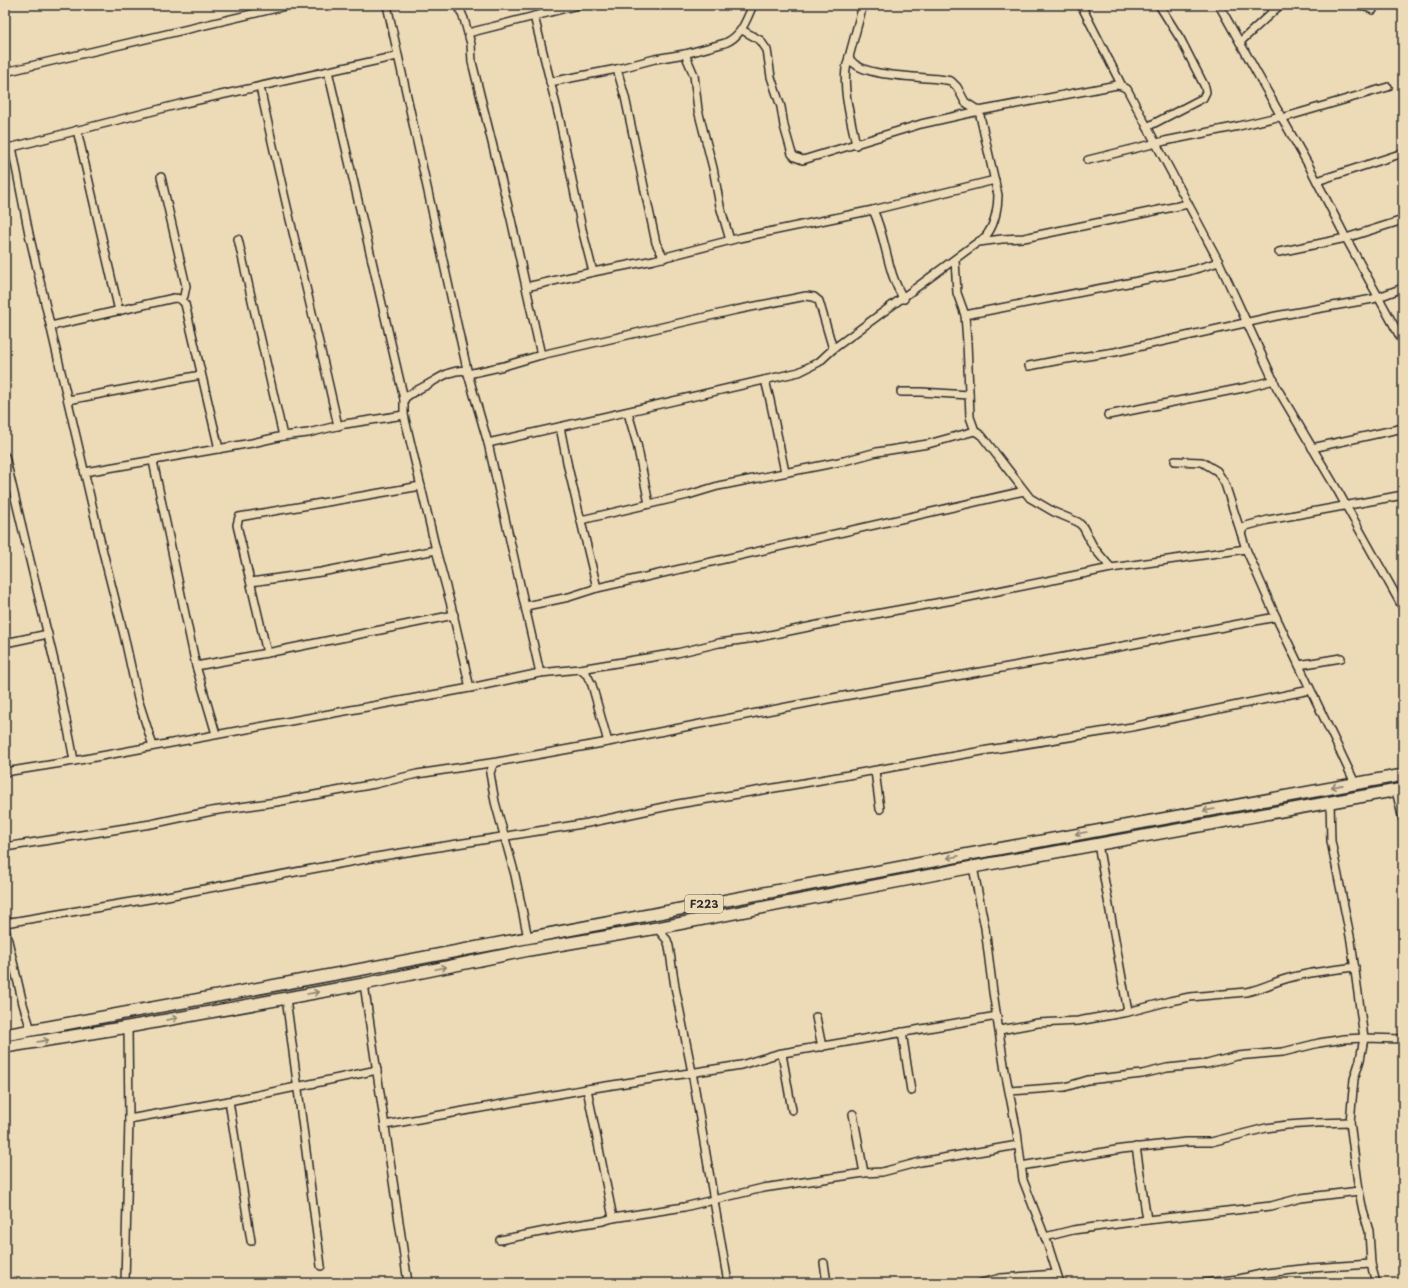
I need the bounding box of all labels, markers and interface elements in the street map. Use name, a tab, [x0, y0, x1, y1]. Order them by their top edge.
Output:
one-way arrow	[1331, 782, 1344, 790]
one-way arrow	[1203, 806, 1216, 814]
one-way arrow	[1075, 830, 1088, 838]
one-way arrow	[947, 853, 960, 861]
road number: F223	[685, 895, 723, 913]
one-way arrow	[434, 964, 447, 972]
one-way arrow	[306, 989, 319, 997]
one-way arrow	[165, 1015, 178, 1023]
one-way arrow	[36, 1036, 49, 1044]

